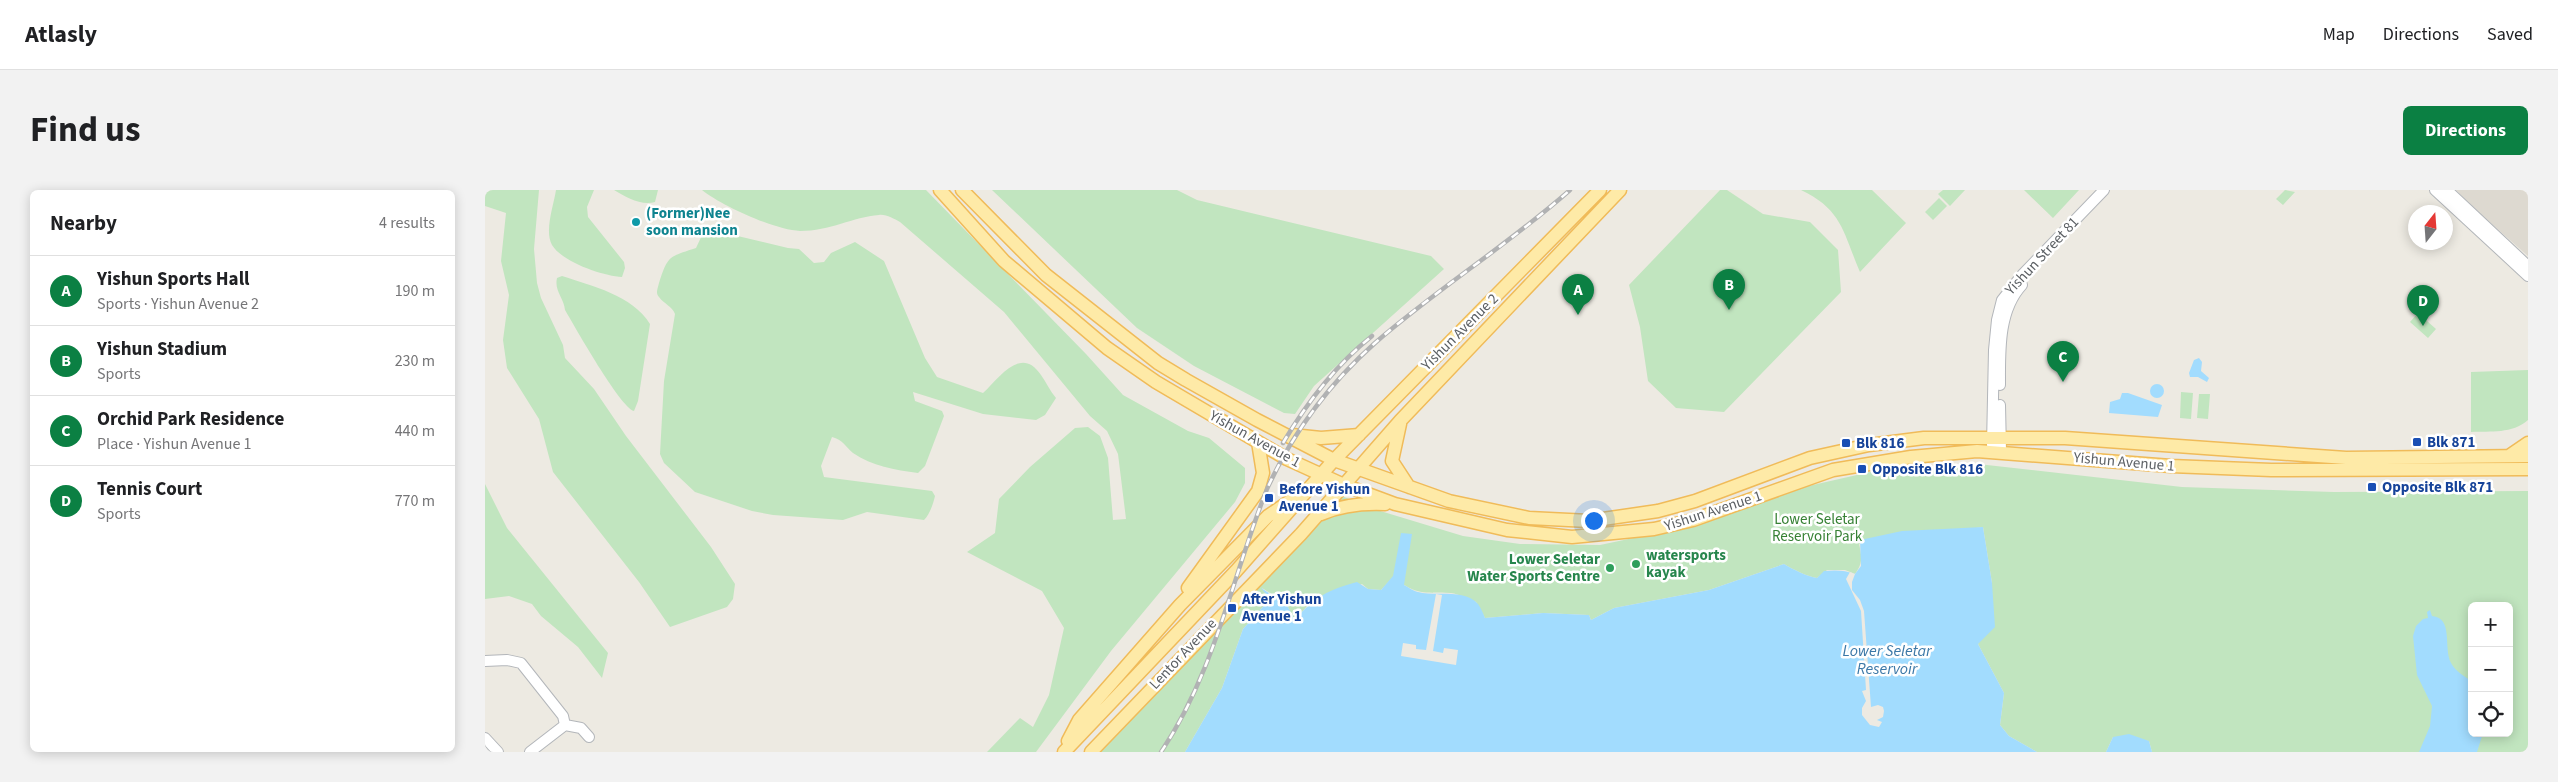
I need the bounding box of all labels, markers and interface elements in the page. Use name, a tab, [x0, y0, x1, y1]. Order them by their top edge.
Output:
text: Atlasly	[25, 17, 97, 52]
text: Map	[2323, 22, 2355, 47]
text: Directions	[2383, 22, 2459, 47]
text: Saved	[2487, 22, 2533, 47]
text: Find us	[30, 105, 140, 155]
button: Directions	[2403, 106, 2528, 155]
place label: (Former)Nee soon mansion	[646, 203, 738, 241]
north arrow	[2408, 205, 2453, 250]
text: Nearby	[50, 208, 117, 238]
text: 4 results	[379, 212, 435, 234]
street label: Yishun Street 81	[1999, 212, 2084, 301]
marker: (Former)Nee soon mansion	[630, 216, 642, 228]
text: Yishun Sports Hall	[97, 266, 250, 293]
pin: B	[1713, 269, 1745, 310]
pin: A	[1562, 274, 1594, 315]
text: A	[61, 280, 71, 302]
text: 190 m	[395, 280, 435, 302]
pin: D	[2407, 285, 2439, 326]
street label: Yishun Avenue 2	[1416, 289, 1503, 376]
text: Sports · Yishun Avenue 2	[97, 293, 259, 315]
text: Yishun Stadium	[97, 336, 227, 363]
pin: C	[2047, 341, 2079, 382]
text: B	[61, 350, 71, 372]
text: 230 m	[395, 350, 435, 372]
text: Sports	[97, 363, 141, 385]
street label: Yishun Avenue 1	[1205, 405, 1304, 473]
text: Orchid Park Residence	[97, 406, 284, 433]
text: C	[61, 420, 71, 442]
text: 440 m	[395, 420, 435, 442]
place label: Blk 871	[2427, 432, 2475, 453]
text: Place · Yishun Avenue 1	[97, 433, 252, 455]
place label: Blk 816	[1856, 433, 1904, 454]
marker: Blk 871	[2411, 436, 2423, 448]
marker: Blk 816	[1840, 437, 1852, 449]
street label: Yishun Avenue 1	[2072, 447, 2175, 477]
place label: Opposite Blk 816	[1872, 459, 1983, 480]
marker: Opposite Blk 816	[1856, 463, 1868, 475]
text: Tennis Court	[97, 476, 202, 503]
place label: Opposite Blk 871	[2382, 477, 2493, 498]
place label: Before Yishun Avenue 1	[1278, 479, 1370, 517]
marker: Opposite Blk 871	[2366, 481, 2378, 493]
street label: Yishun Avenue 1	[1661, 485, 1764, 537]
text: D	[61, 490, 71, 512]
text: 770 m	[395, 490, 435, 512]
marker: Before Yishun Avenue 1	[1263, 492, 1275, 504]
text: Sports	[97, 503, 141, 525]
your location	[1581, 508, 1607, 534]
park label: Lower Seletar Reservoir Park	[1772, 509, 1863, 547]
place label: watersports kayak	[1646, 545, 1726, 583]
place label: Lower Seletar Water Sports Centre	[1467, 549, 1600, 587]
marker: watersports kayak	[1630, 558, 1642, 570]
marker: Lower Seletar Water Sports Centre	[1604, 562, 1616, 574]
place label: After Yishun Avenue 1	[1241, 589, 1322, 627]
marker: After Yishun Avenue 1	[1226, 602, 1238, 614]
map controls	[2468, 602, 2513, 737]
button: +	[2468, 602, 2513, 647]
street label: Lentor Avenue	[1145, 614, 1221, 694]
water label: Lower Seletar Reservoir	[1842, 640, 1933, 680]
button: −	[2468, 647, 2513, 692]
button: locate	[2468, 692, 2513, 737]

